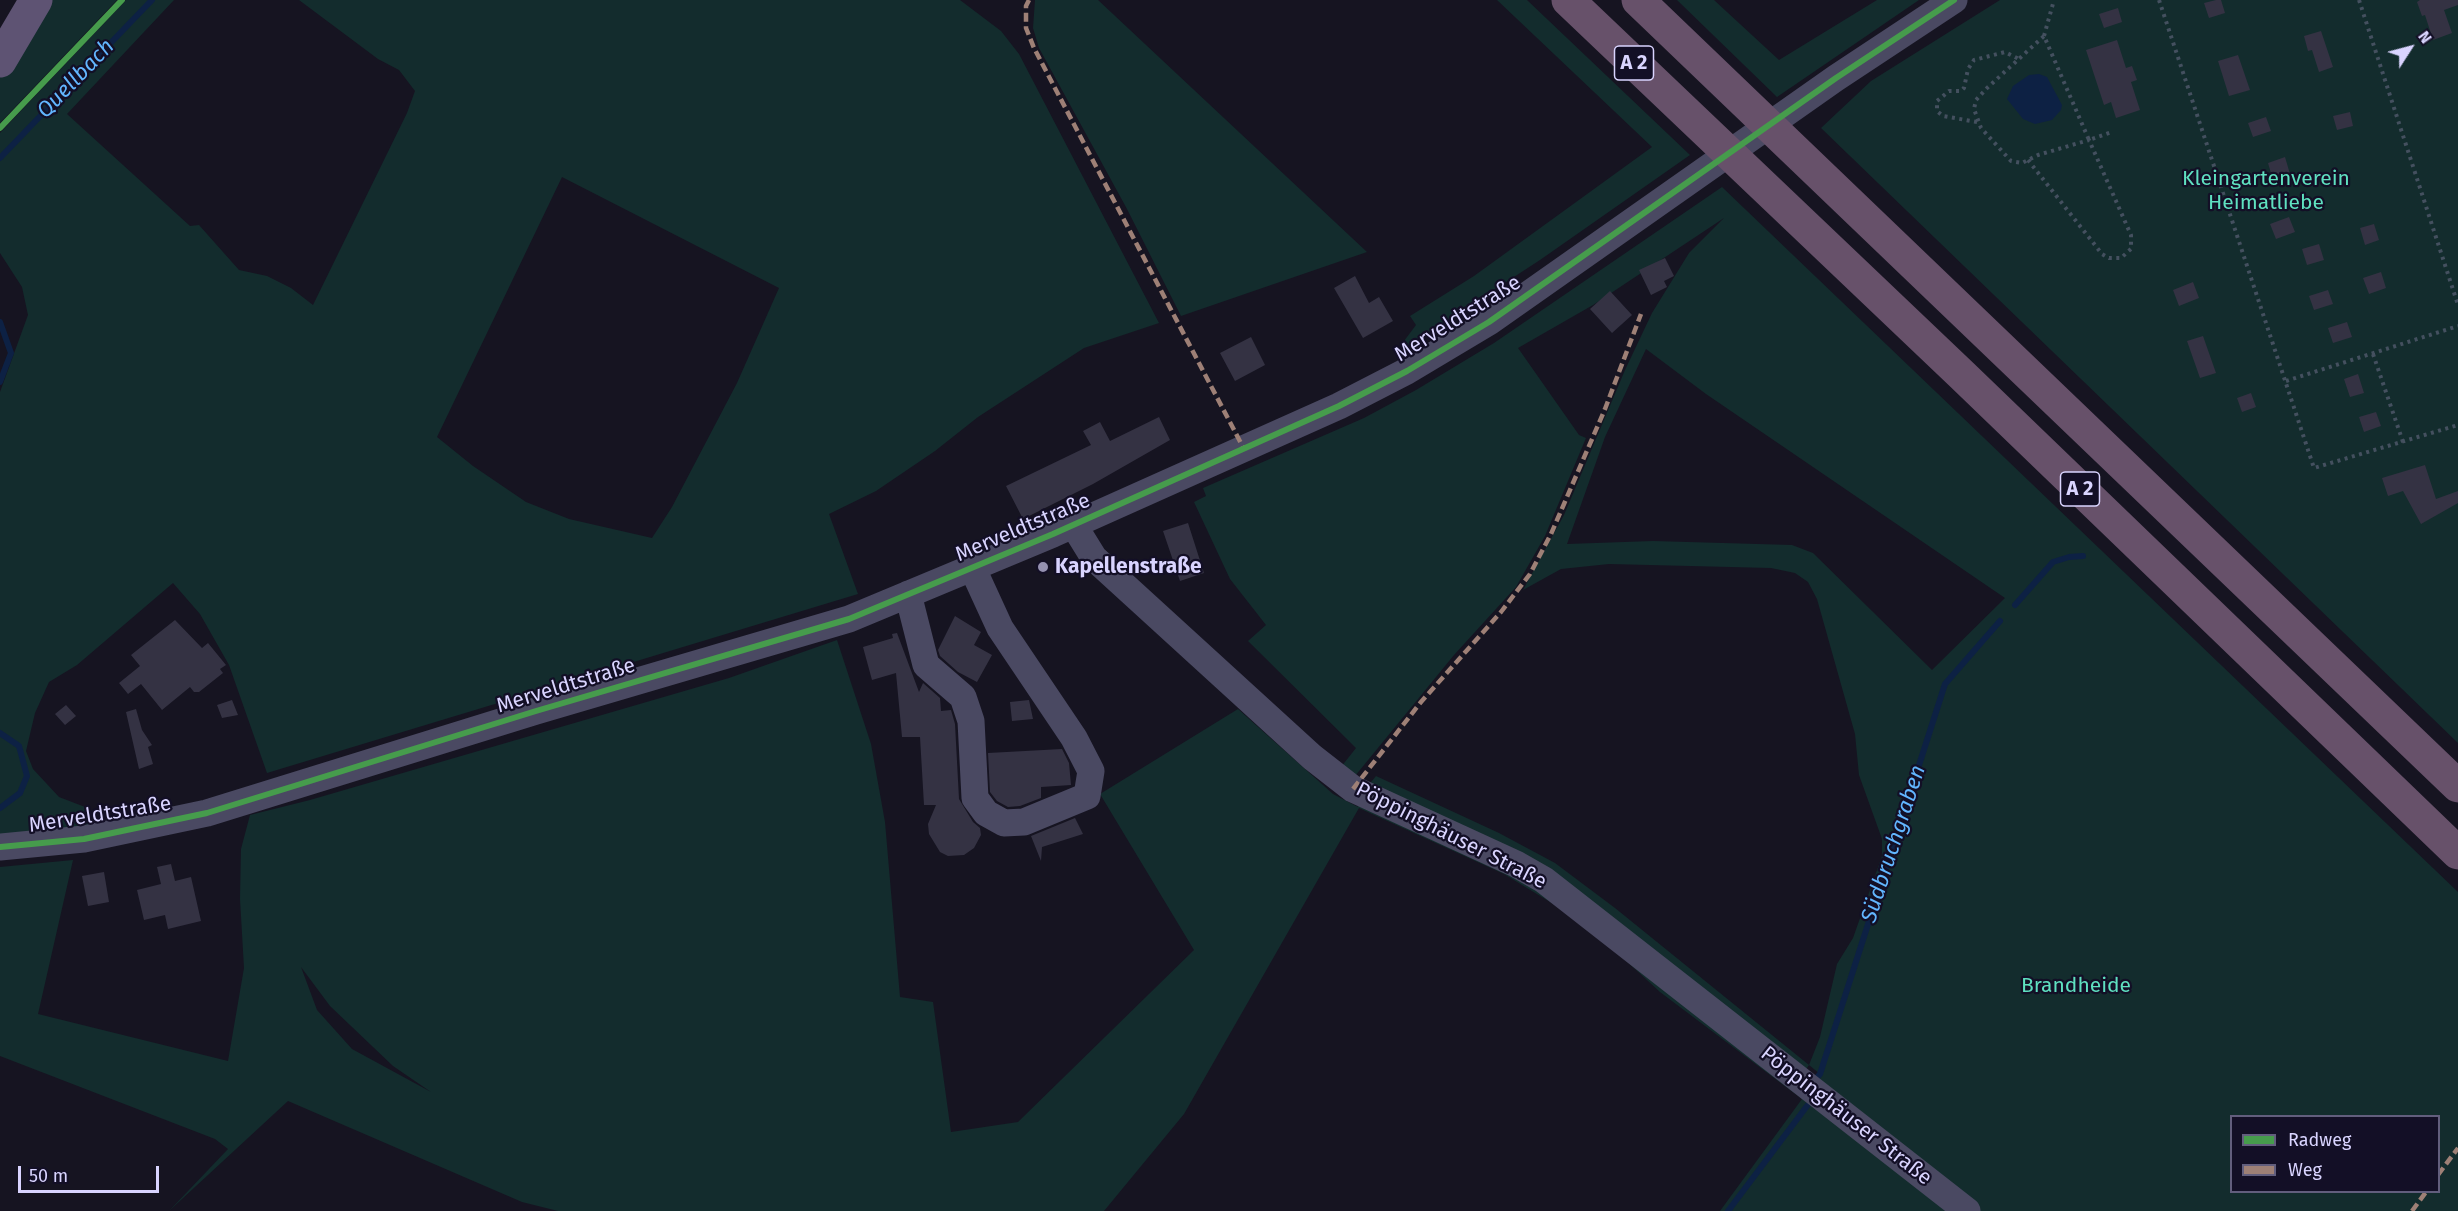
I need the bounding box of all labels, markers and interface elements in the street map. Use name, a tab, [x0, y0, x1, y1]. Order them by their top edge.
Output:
north arrow	[2380, 18, 2440, 78]
text: N	[2414, 27, 2436, 47]
water label: Quellbach	[32, 34, 120, 124]
road number: A 2	[1614, 46, 1654, 80]
park label: Kleingartenverein Heimatliebe	[2182, 166, 2350, 216]
street label: Merveldtstraße	[1390, 270, 1526, 368]
road number: A 2	[2060, 472, 2100, 506]
street label: Merveldtstraße	[952, 488, 1094, 568]
place label: Kapellenstraße	[1055, 554, 1202, 580]
marker: Kapellenstraße	[1036, 560, 1050, 574]
street label: Merveldtstraße	[494, 653, 638, 719]
water label: Südbruchgraben	[1856, 762, 1932, 926]
street label: Pöppinghäuser Straße	[1351, 777, 1551, 895]
street label: Merveldtstraße	[27, 791, 173, 839]
park label: Brandheide	[2021, 973, 2131, 999]
street label: Pöppinghäuser Straße	[1755, 1041, 1937, 1191]
legend	[2230, 1115, 2440, 1193]
text: Radweg	[2288, 1129, 2351, 1151]
scale bar	[21, 1154, 162, 1192]
text: Weg	[2288, 1159, 2322, 1181]
text: 50 m	[29, 1165, 68, 1187]

